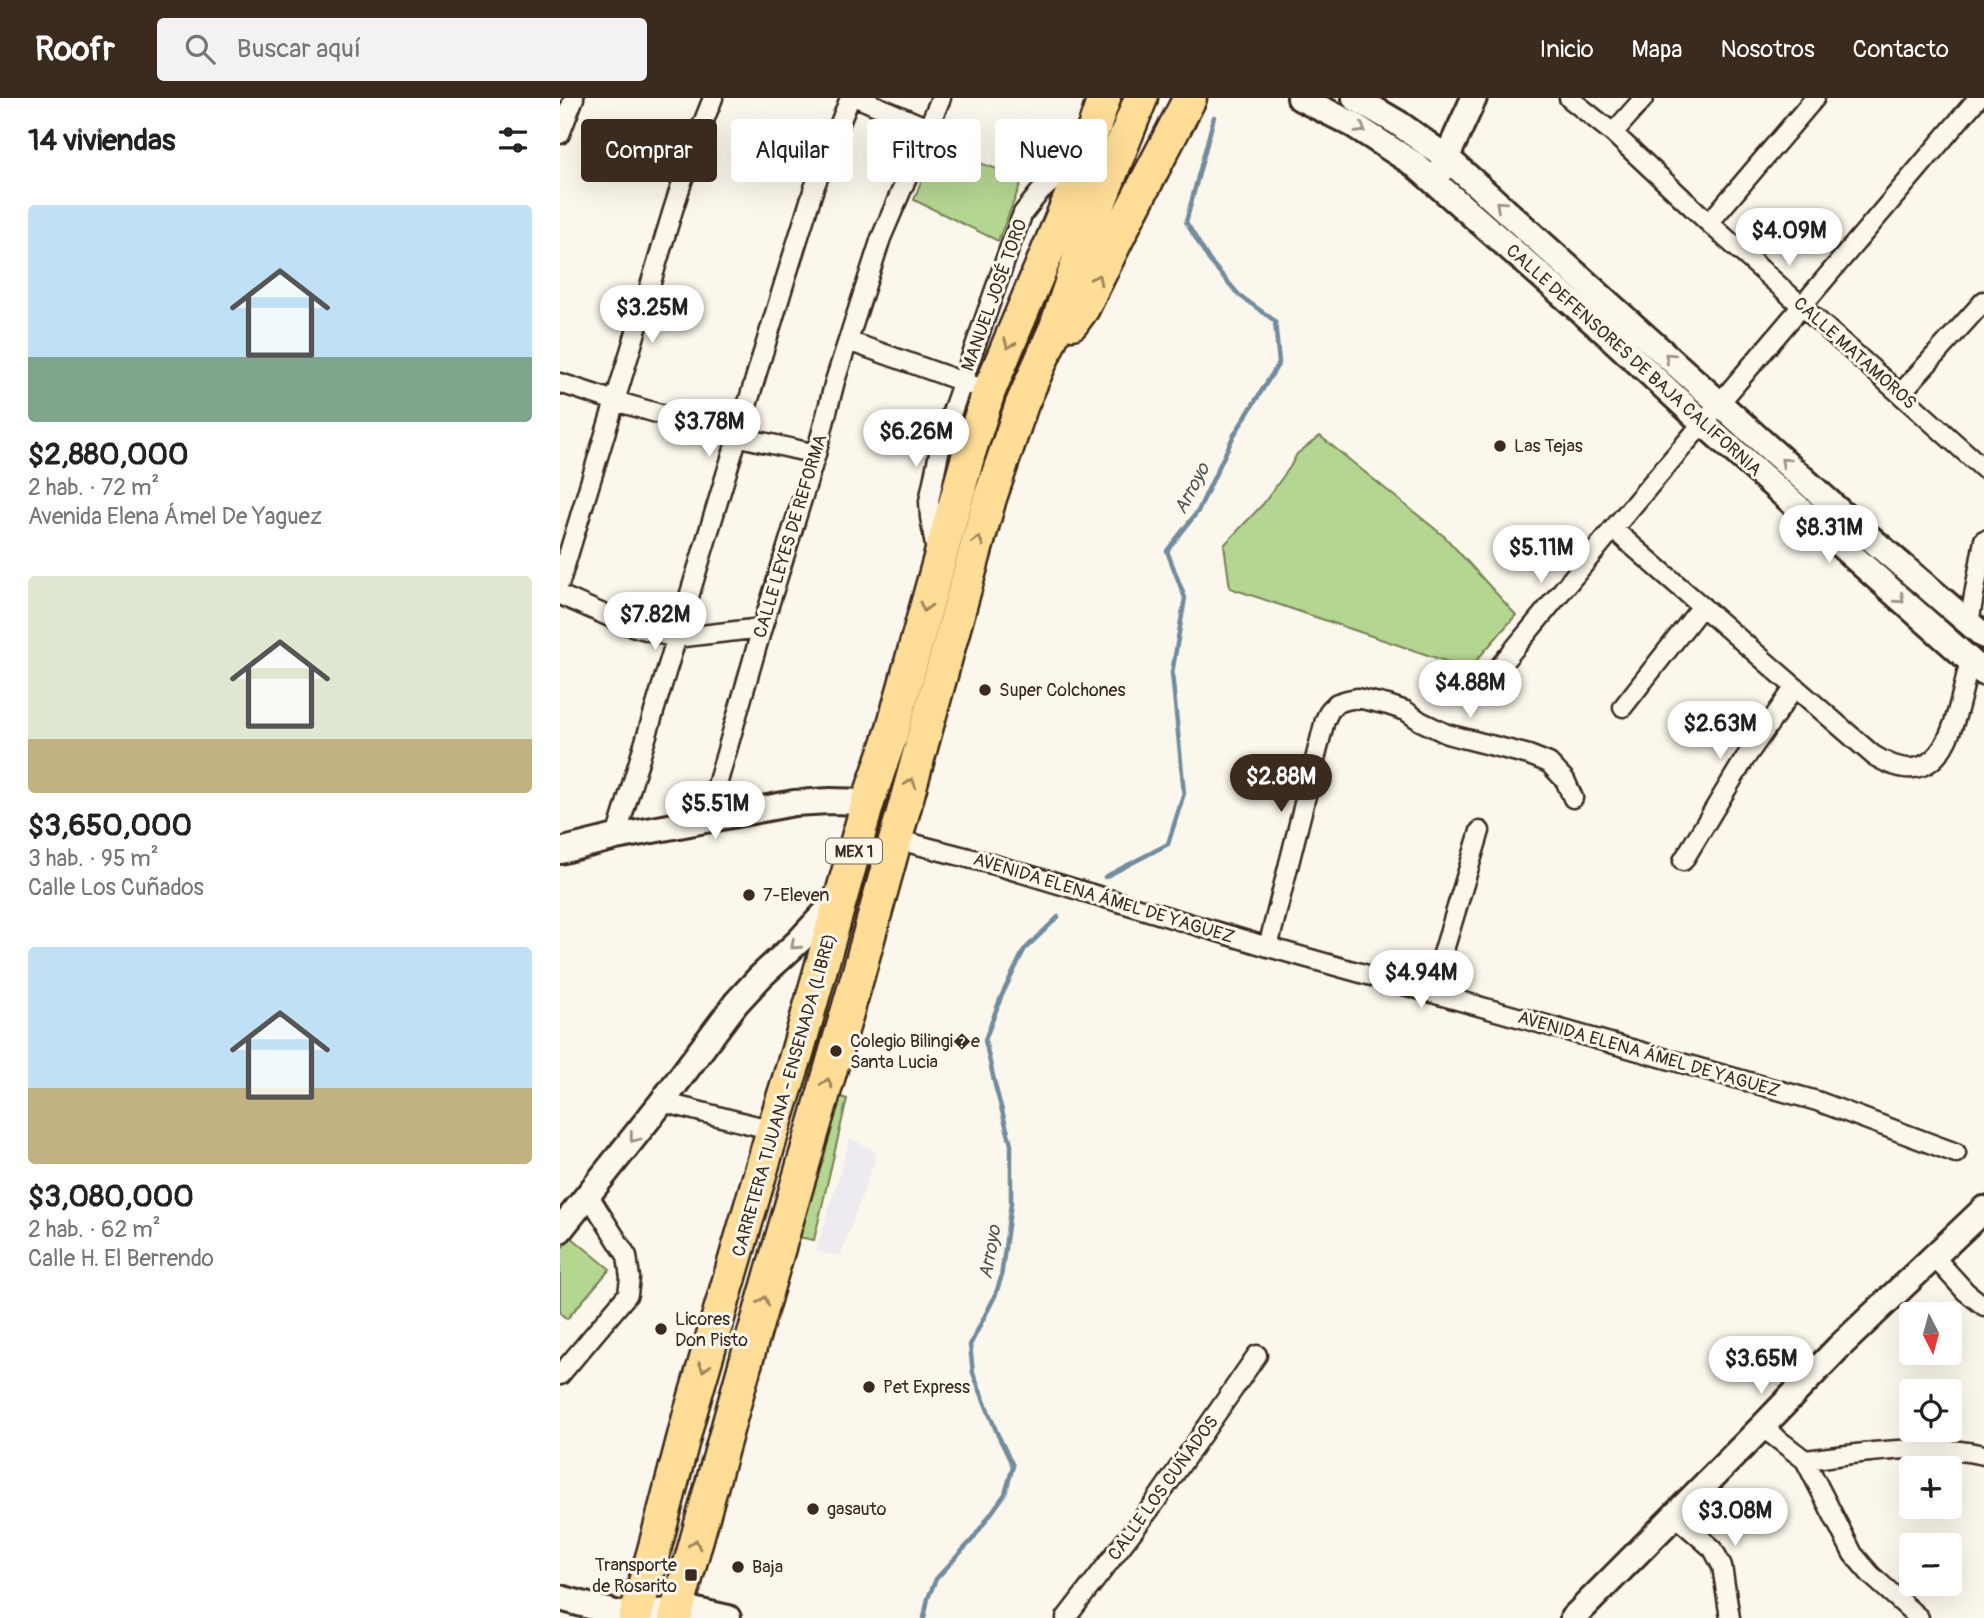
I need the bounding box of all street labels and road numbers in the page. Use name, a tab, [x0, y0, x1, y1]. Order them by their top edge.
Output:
street label: MANUEL JOSÉ TORO	[956, 216, 1033, 374]
street label: CALLE DEFENSORES DE BAJA CALIFORNIA	[1501, 239, 1766, 482]
street label: CALLE MATAMOROS	[1788, 292, 1921, 415]
street label: CALLE LEYES DE REFORMA	[749, 431, 833, 641]
road number: MEX 1	[826, 838, 882, 864]
street label: AVENIDA ELENA ÁMEL DE YAGUEZ	[971, 848, 1237, 949]
street label: CARRETERA TIJUANA - ENSENADA (LIBRE)	[727, 931, 842, 1259]
street label: AVENIDA ELENA ÁMEL DE YAGUEZ	[1515, 1006, 1783, 1103]
street label: CALLE LOS CUÑADOS	[1103, 1411, 1224, 1565]

